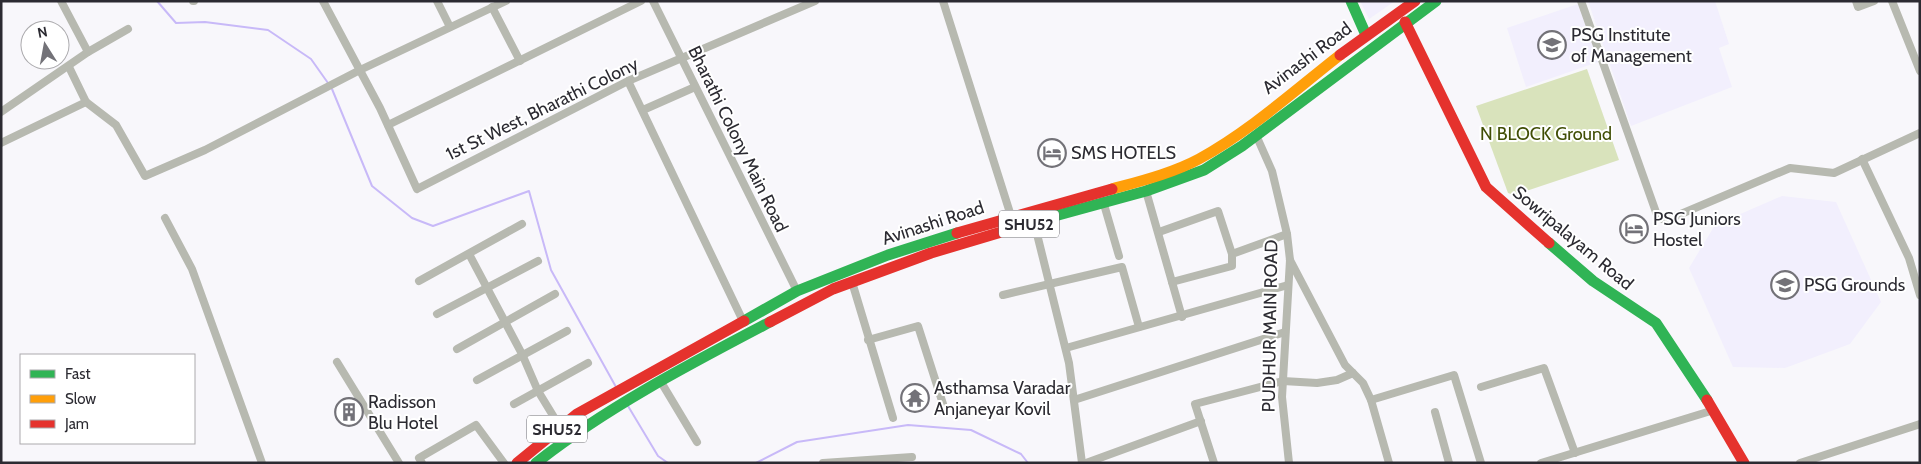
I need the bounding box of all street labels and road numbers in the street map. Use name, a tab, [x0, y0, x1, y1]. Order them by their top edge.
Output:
street label: Avinashi Road	[1258, 17, 1356, 99]
street label: Bharathi Colony Main Road	[683, 42, 793, 236]
street label: 1st St West, Bharathi Colony	[442, 53, 642, 165]
street label: Sowripalayam Road	[1508, 181, 1638, 295]
street label: Avinashi Road	[879, 196, 987, 250]
road number: SHU52	[999, 210, 1059, 238]
street label: PUDHUR MAIN ROAD	[1257, 239, 1283, 413]
road number: SHU52	[527, 416, 587, 442]

